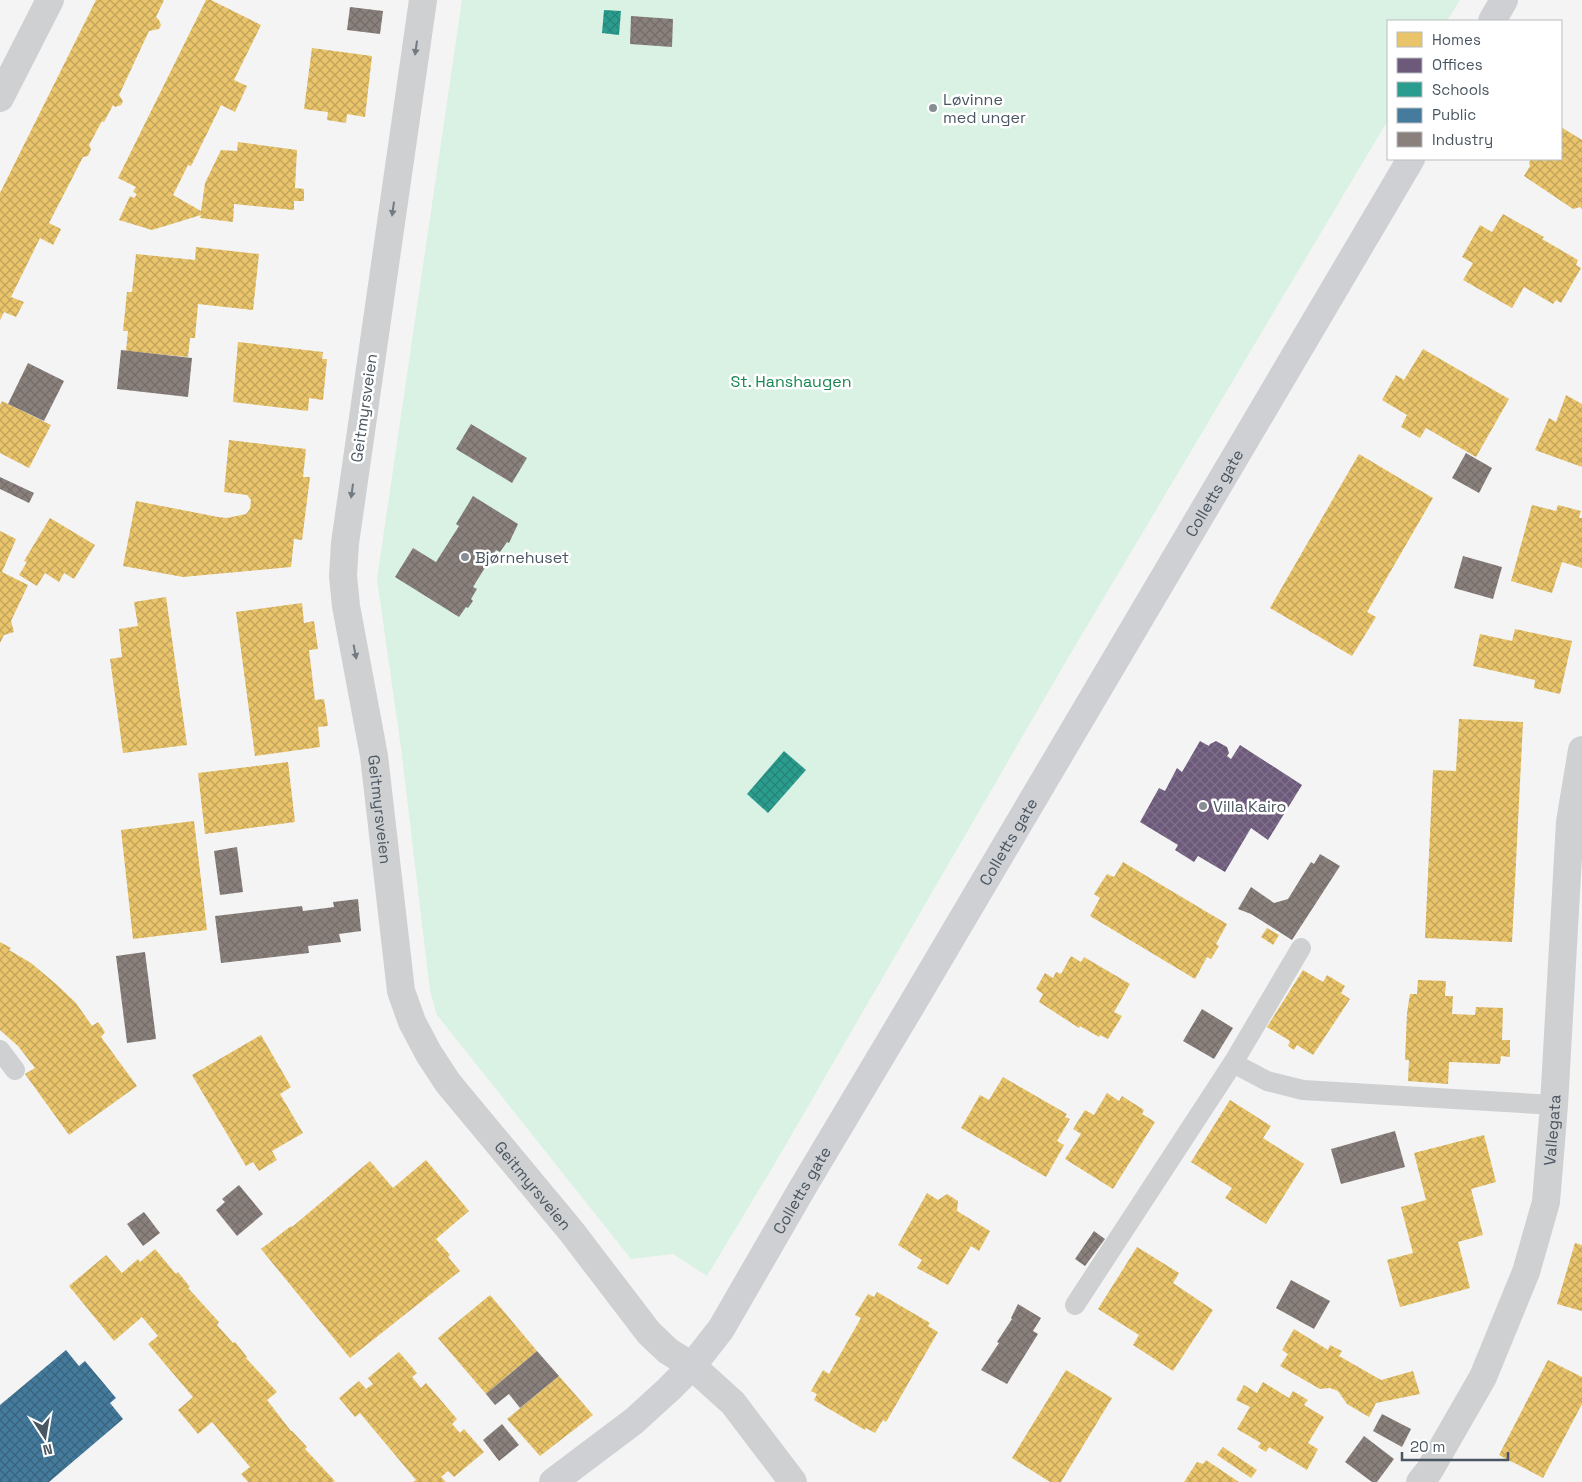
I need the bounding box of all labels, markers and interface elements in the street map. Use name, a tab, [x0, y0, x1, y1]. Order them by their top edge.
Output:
legend	[1387, 20, 1562, 160]
text: Homes	[1432, 30, 1481, 49]
one-way arrow	[412, 41, 420, 57]
text: Offices	[1432, 55, 1483, 74]
text: Schools	[1432, 80, 1490, 99]
place label: Løvinne med unger	[943, 89, 1026, 128]
marker: Løvinne med unger	[927, 102, 939, 114]
text: Public	[1432, 105, 1476, 124]
text: Industry	[1432, 130, 1493, 149]
one-way arrow	[389, 201, 397, 217]
street label: Geitmyrsveien	[346, 352, 382, 464]
park label: St. Hanshaugen	[731, 371, 851, 392]
street label: Colletts gate	[1180, 445, 1248, 540]
one-way arrow	[348, 484, 356, 500]
place label: Bjørnehuset	[475, 547, 569, 568]
marker: Bjørnehuset	[459, 551, 471, 563]
one-way arrow	[351, 645, 359, 661]
street label: Geitmyrsveien	[363, 754, 397, 865]
street label: Colletts gate	[974, 794, 1042, 889]
place label: Villa Kairo	[1213, 796, 1287, 817]
marker: Villa Kairo	[1197, 800, 1209, 812]
street label: Vallegata	[1539, 1094, 1565, 1167]
street label: Geitmyrsveien	[490, 1137, 576, 1234]
street label: Colletts gate	[768, 1142, 835, 1238]
north arrow	[20, 1412, 70, 1462]
scale bar	[1402, 1430, 1508, 1462]
text: 20 m	[1410, 1437, 1445, 1456]
text: N	[41, 1440, 54, 1459]

